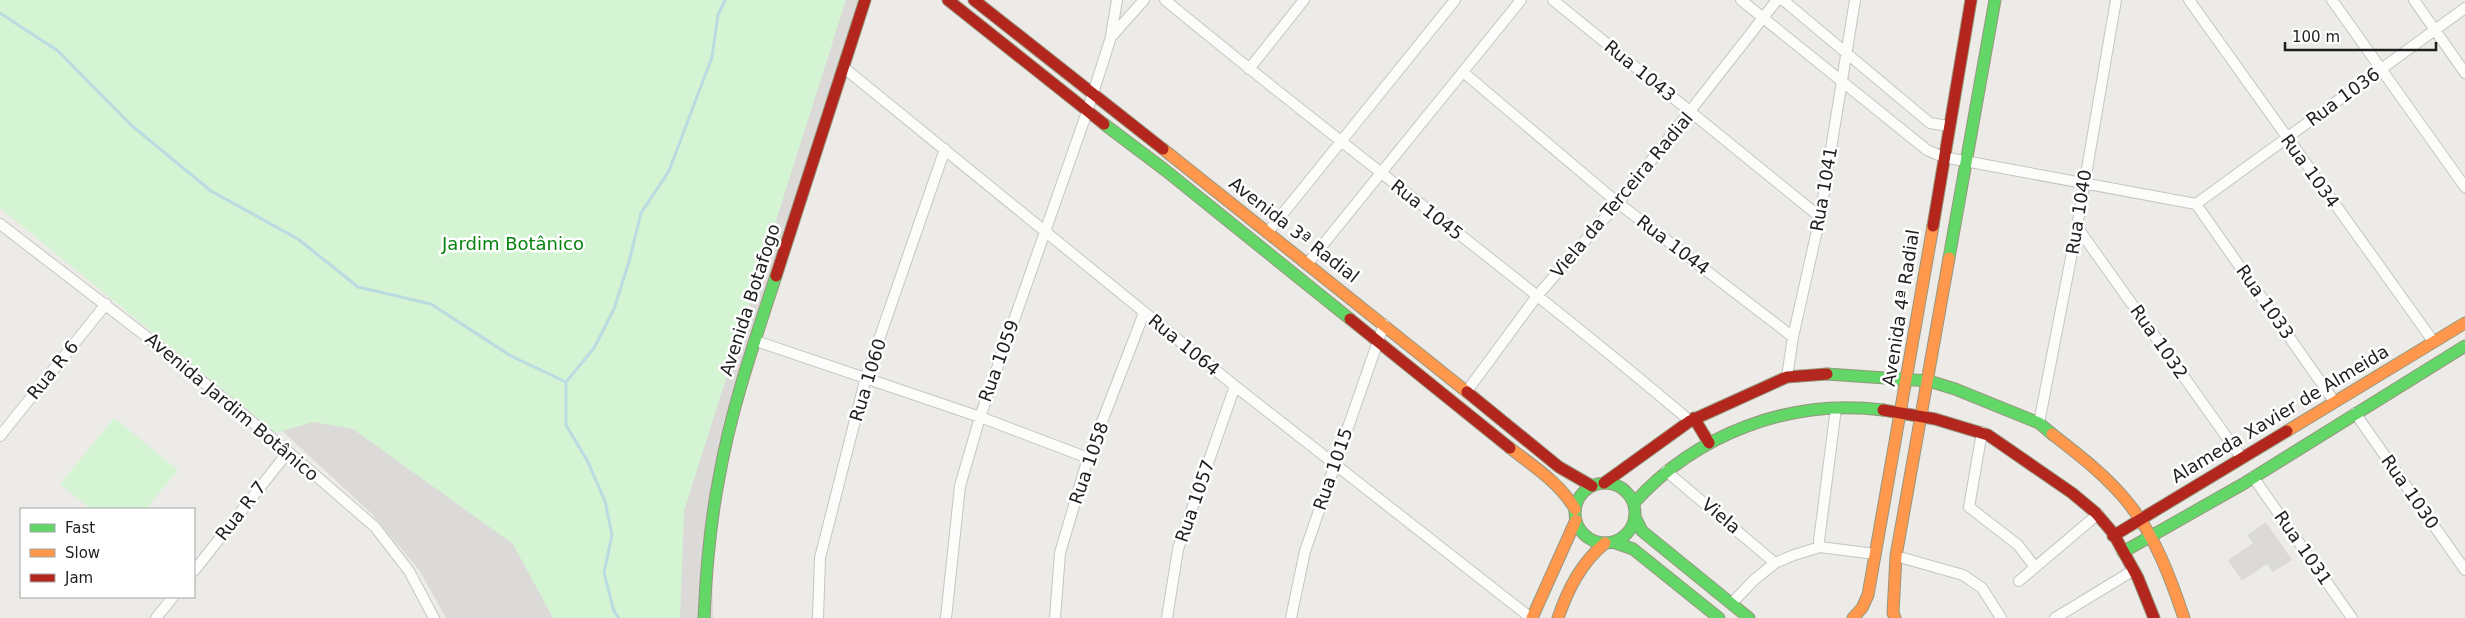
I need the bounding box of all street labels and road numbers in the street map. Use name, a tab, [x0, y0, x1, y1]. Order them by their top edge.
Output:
street label: Rua 1043	[1600, 35, 1680, 106]
street label: Rua 1036	[2302, 63, 2384, 130]
street label: Viela da Terceira Radial	[1546, 108, 1697, 282]
street label: Rua 1034	[2277, 130, 2344, 212]
street label: Rua 1041	[1806, 145, 1841, 233]
street label: Rua 1040	[2061, 168, 2096, 256]
street label: Avenida 3ª Radial	[1225, 172, 1363, 287]
street label: Rua 1045	[1387, 175, 1468, 244]
street label: Rua 1044	[1633, 210, 1714, 279]
street label: Avenida Botafogo	[715, 221, 784, 379]
street label: Avenida 4ª Radial	[1878, 228, 1923, 388]
street label: Rua 1033	[2232, 261, 2299, 343]
street label: Rua 1032	[2126, 301, 2193, 383]
street label: Rua 1064	[1144, 309, 1224, 380]
street label: Rua 1059	[974, 317, 1023, 405]
street label: Avenida Jardim Botânico	[142, 328, 323, 485]
street label: Rua R 6	[23, 336, 83, 403]
street label: Rua 1060	[845, 336, 890, 424]
street label: Alameda Xavier de Almeida	[2167, 340, 2392, 487]
street label: Rua 1058	[1065, 419, 1112, 507]
street label: Rua 1015	[1309, 425, 1356, 513]
street label: Rua 1030	[2377, 451, 2444, 533]
street label: Rua 1057	[1171, 457, 1218, 545]
street label: Rua R 7	[211, 477, 270, 545]
street label: Viela	[1698, 493, 1745, 538]
street label: Rua 1031	[2270, 507, 2337, 589]

